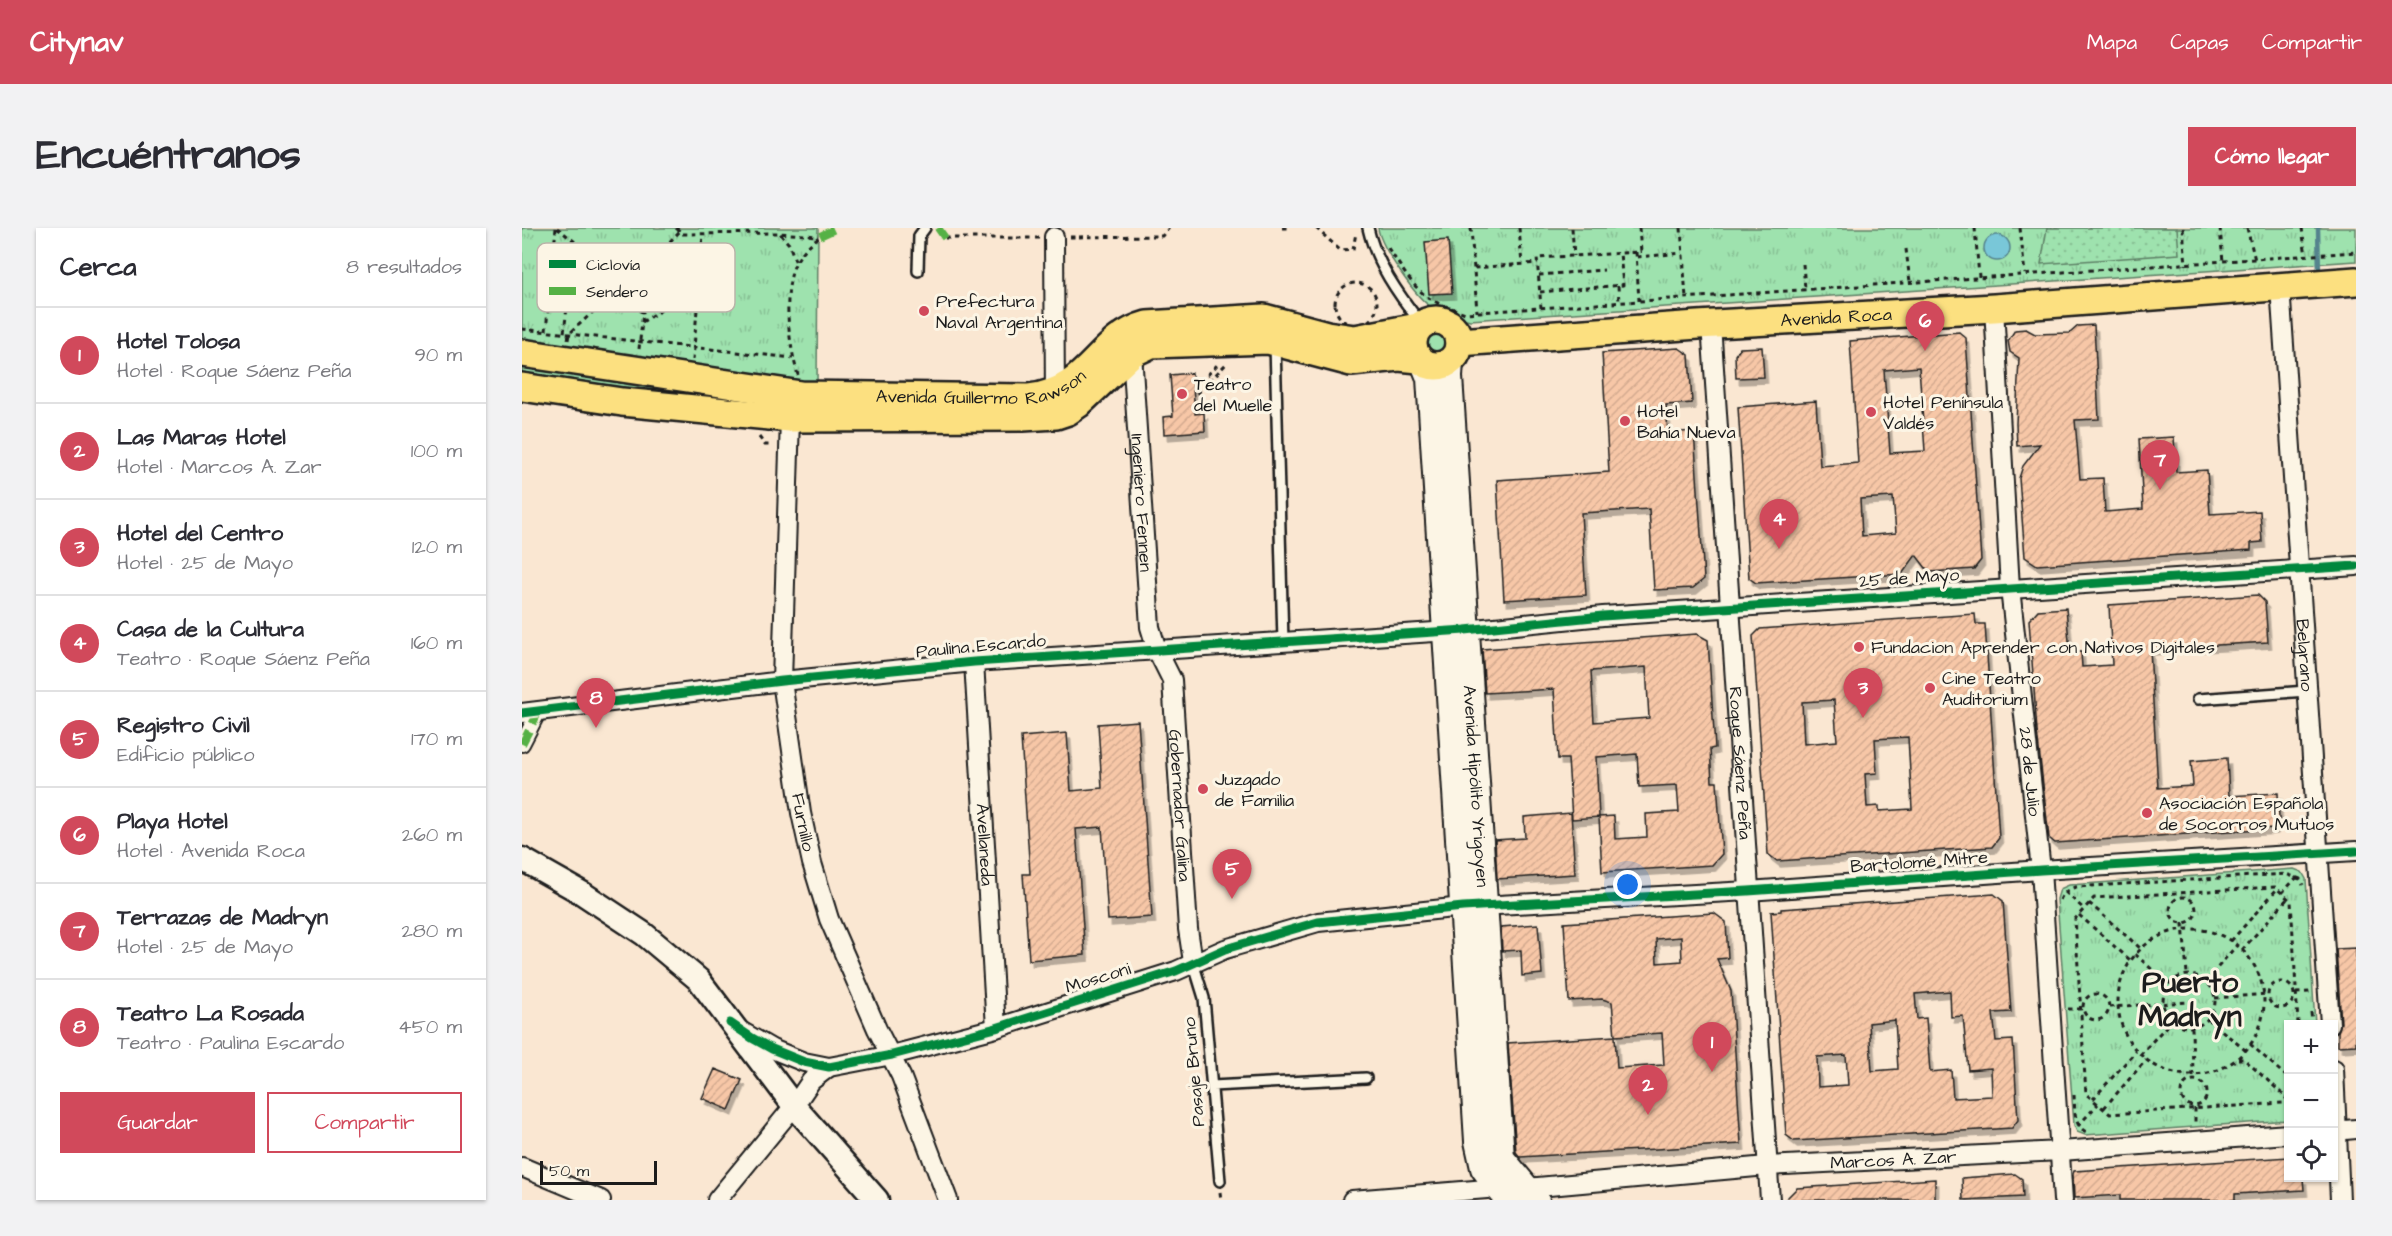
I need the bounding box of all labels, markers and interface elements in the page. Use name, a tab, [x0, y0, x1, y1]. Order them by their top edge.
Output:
text: Citynav	[30, 23, 124, 62]
text: Mapa	[2087, 28, 2137, 57]
text: Capas	[2170, 28, 2229, 57]
text: Compartir	[2262, 28, 2362, 57]
text: Encuéntranos	[36, 127, 301, 185]
button: Cómo llegar	[2188, 127, 2356, 186]
legend	[537, 243, 735, 312]
text: Cerca	[60, 249, 137, 285]
text: 8 resultados	[346, 253, 462, 281]
text: Ciclovía	[586, 254, 640, 276]
text: Sendero	[586, 281, 648, 303]
place label: Prefectura Naval Argentina	[936, 289, 1063, 336]
street label: Avenida Roca	[1780, 301, 1893, 333]
pin: 6	[1906, 302, 1944, 351]
marker: Prefectura Naval Argentina	[917, 304, 931, 318]
text: Hotel Tolosa	[117, 326, 240, 357]
text: 1	[78, 341, 81, 369]
text: 90 m	[414, 341, 462, 369]
text: Hotel · Roque Sáenz Peña	[117, 357, 352, 385]
street label: Avenida Guillermo Rawson	[876, 364, 1091, 411]
place label: Teatro del Muelle	[1194, 372, 1272, 418]
marker: Teatro del Muelle	[1175, 387, 1189, 401]
place label: Hotel Península Valdés	[1883, 390, 2003, 436]
place label: Hotel Bahía Nueva	[1637, 399, 1736, 445]
marker: Hotel Península Valdés	[1864, 405, 1878, 419]
marker: Hotel Bahía Nueva	[1618, 414, 1632, 428]
text: Las Maras Hotel	[117, 422, 286, 453]
street label: Ingeniero Fennen	[1125, 433, 1159, 573]
text: 2	[74, 437, 85, 465]
text: 100 m	[411, 437, 462, 465]
pin: 7	[2140, 440, 2180, 490]
text: Hotel · Marcos A. Zar	[117, 453, 321, 481]
pin: 4	[1760, 500, 1798, 549]
text: Hotel del Centro	[117, 518, 283, 549]
text: 3	[74, 533, 85, 561]
text: 120 m	[412, 533, 462, 561]
text: Hotel · 25 de Mayo	[117, 549, 293, 577]
street label: 25 de Mayo	[1858, 562, 1960, 595]
text: Casa de la Cultura	[117, 614, 304, 645]
street label: Belgrano	[2290, 618, 2320, 692]
street label: Paulina Escardo	[915, 628, 1047, 664]
text: 4	[73, 629, 86, 657]
text: 160 m	[411, 629, 462, 657]
place label: Fundacion Aprender con Nativos Digitales	[1871, 635, 2215, 661]
marker: Fundacion Aprender con Nativos Digitales	[1852, 640, 1866, 654]
text: Teatro · Roque Sáenz Peña	[117, 645, 370, 673]
place label: Cine Teatro Auditorium	[1942, 666, 2041, 712]
pin: 3	[1844, 668, 1882, 718]
pin: 8	[576, 678, 616, 728]
marker: Cine Teatro Auditorium	[1923, 681, 1937, 695]
street label: Avenida Hipólito Yrigoyen	[1457, 684, 1495, 888]
street label: Roque Sáenz Peña	[1723, 686, 1758, 840]
text: Registro Civil	[117, 710, 250, 741]
text: 5	[72, 725, 87, 753]
text: 170 m	[411, 725, 462, 753]
street label: 28 de Julio	[2013, 725, 2047, 817]
street label: Gobernador Galina	[1163, 729, 1197, 882]
text: Edificio público	[117, 741, 255, 769]
place label: Juzgado de Familia	[1215, 767, 1294, 813]
marker: Juzgado de Familia	[1196, 782, 1210, 796]
street label: Furnillo	[786, 791, 822, 854]
place label: Asociación Española de Socorros Mutuos	[2159, 791, 2334, 837]
street label: Avellaneda	[970, 803, 1000, 887]
text: Playa Hotel	[117, 806, 228, 837]
marker: Asociación Española de Socorros Mutuos	[2140, 806, 2154, 820]
text: 6	[73, 821, 86, 849]
text: 260 m	[402, 821, 462, 849]
text: Hotel · Avenida Roca	[117, 837, 305, 865]
street label: Bartolomé Mitre	[1849, 845, 1989, 879]
pin: 5	[1212, 850, 1252, 899]
your location	[1613, 870, 1642, 899]
text: Terrazas de Madryn	[117, 902, 328, 933]
text: 7	[73, 917, 86, 945]
text: 280 m	[401, 917, 462, 945]
text: Hotel · 25 de Mayo	[117, 933, 293, 961]
street label: Mosconi	[1062, 956, 1134, 1000]
district label: Puerto Madryn	[2138, 962, 2242, 1040]
text: Teatro La Rosada	[117, 998, 304, 1029]
text: 8	[73, 1013, 86, 1041]
text: 450 m	[398, 1013, 462, 1041]
street label: Pasaje Bruno	[1177, 1016, 1211, 1128]
map controls	[2284, 1020, 2338, 1182]
button: +	[2284, 1020, 2338, 1074]
pin: 1	[1692, 1022, 1732, 1072]
text: Teatro · Paulina Escardo	[117, 1029, 344, 1057]
pin: 2	[1628, 1066, 1668, 1115]
button: −	[2284, 1074, 2338, 1128]
button: Guardar	[60, 1092, 255, 1153]
button: Compartir	[267, 1092, 462, 1153]
button: locate	[2284, 1128, 2338, 1182]
street label: Marcos A. Zar	[1830, 1144, 1957, 1175]
scale bar	[540, 1158, 657, 1186]
text: 50 m	[549, 1160, 589, 1182]

